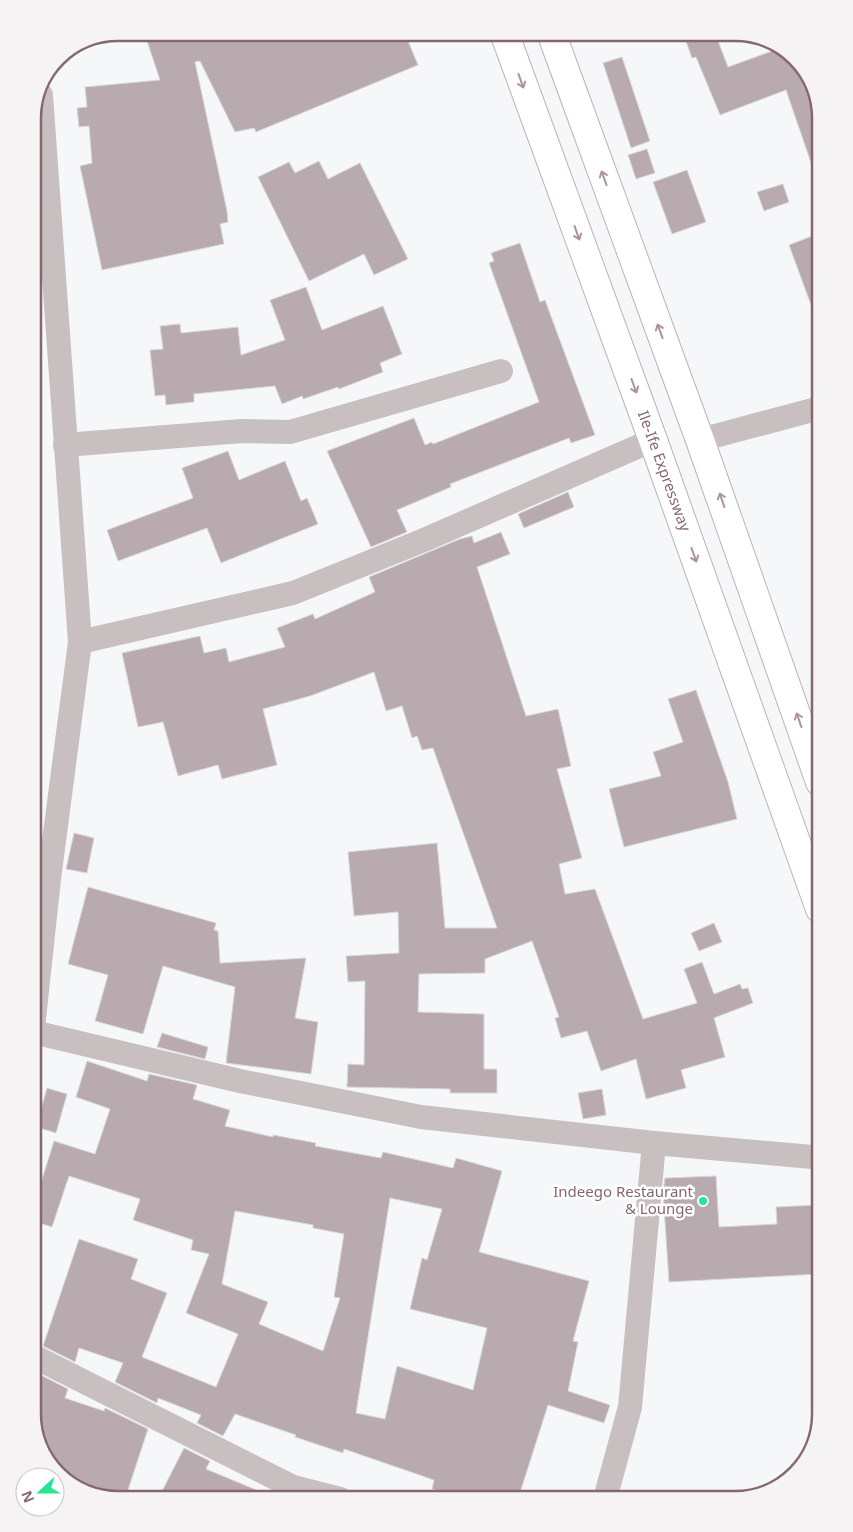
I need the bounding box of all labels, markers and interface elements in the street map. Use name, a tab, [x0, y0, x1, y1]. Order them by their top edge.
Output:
one-way arrow	[517, 72, 526, 88]
one-way arrow	[599, 171, 608, 187]
one-way arrow	[573, 225, 582, 240]
one-way arrow	[655, 324, 664, 339]
one-way arrow	[629, 378, 639, 393]
street label: Ile-Ife Expressway	[634, 408, 696, 534]
one-way arrow	[716, 493, 726, 509]
one-way arrow	[690, 547, 700, 563]
one-way arrow	[793, 712, 803, 728]
place label: Indeego Restaurant & Lounge	[553, 1181, 694, 1218]
marker: Indeego Restaurant & Lounge	[697, 1195, 709, 1207]
north arrow	[15, 1467, 65, 1517]
text: N	[16, 1488, 38, 1506]

